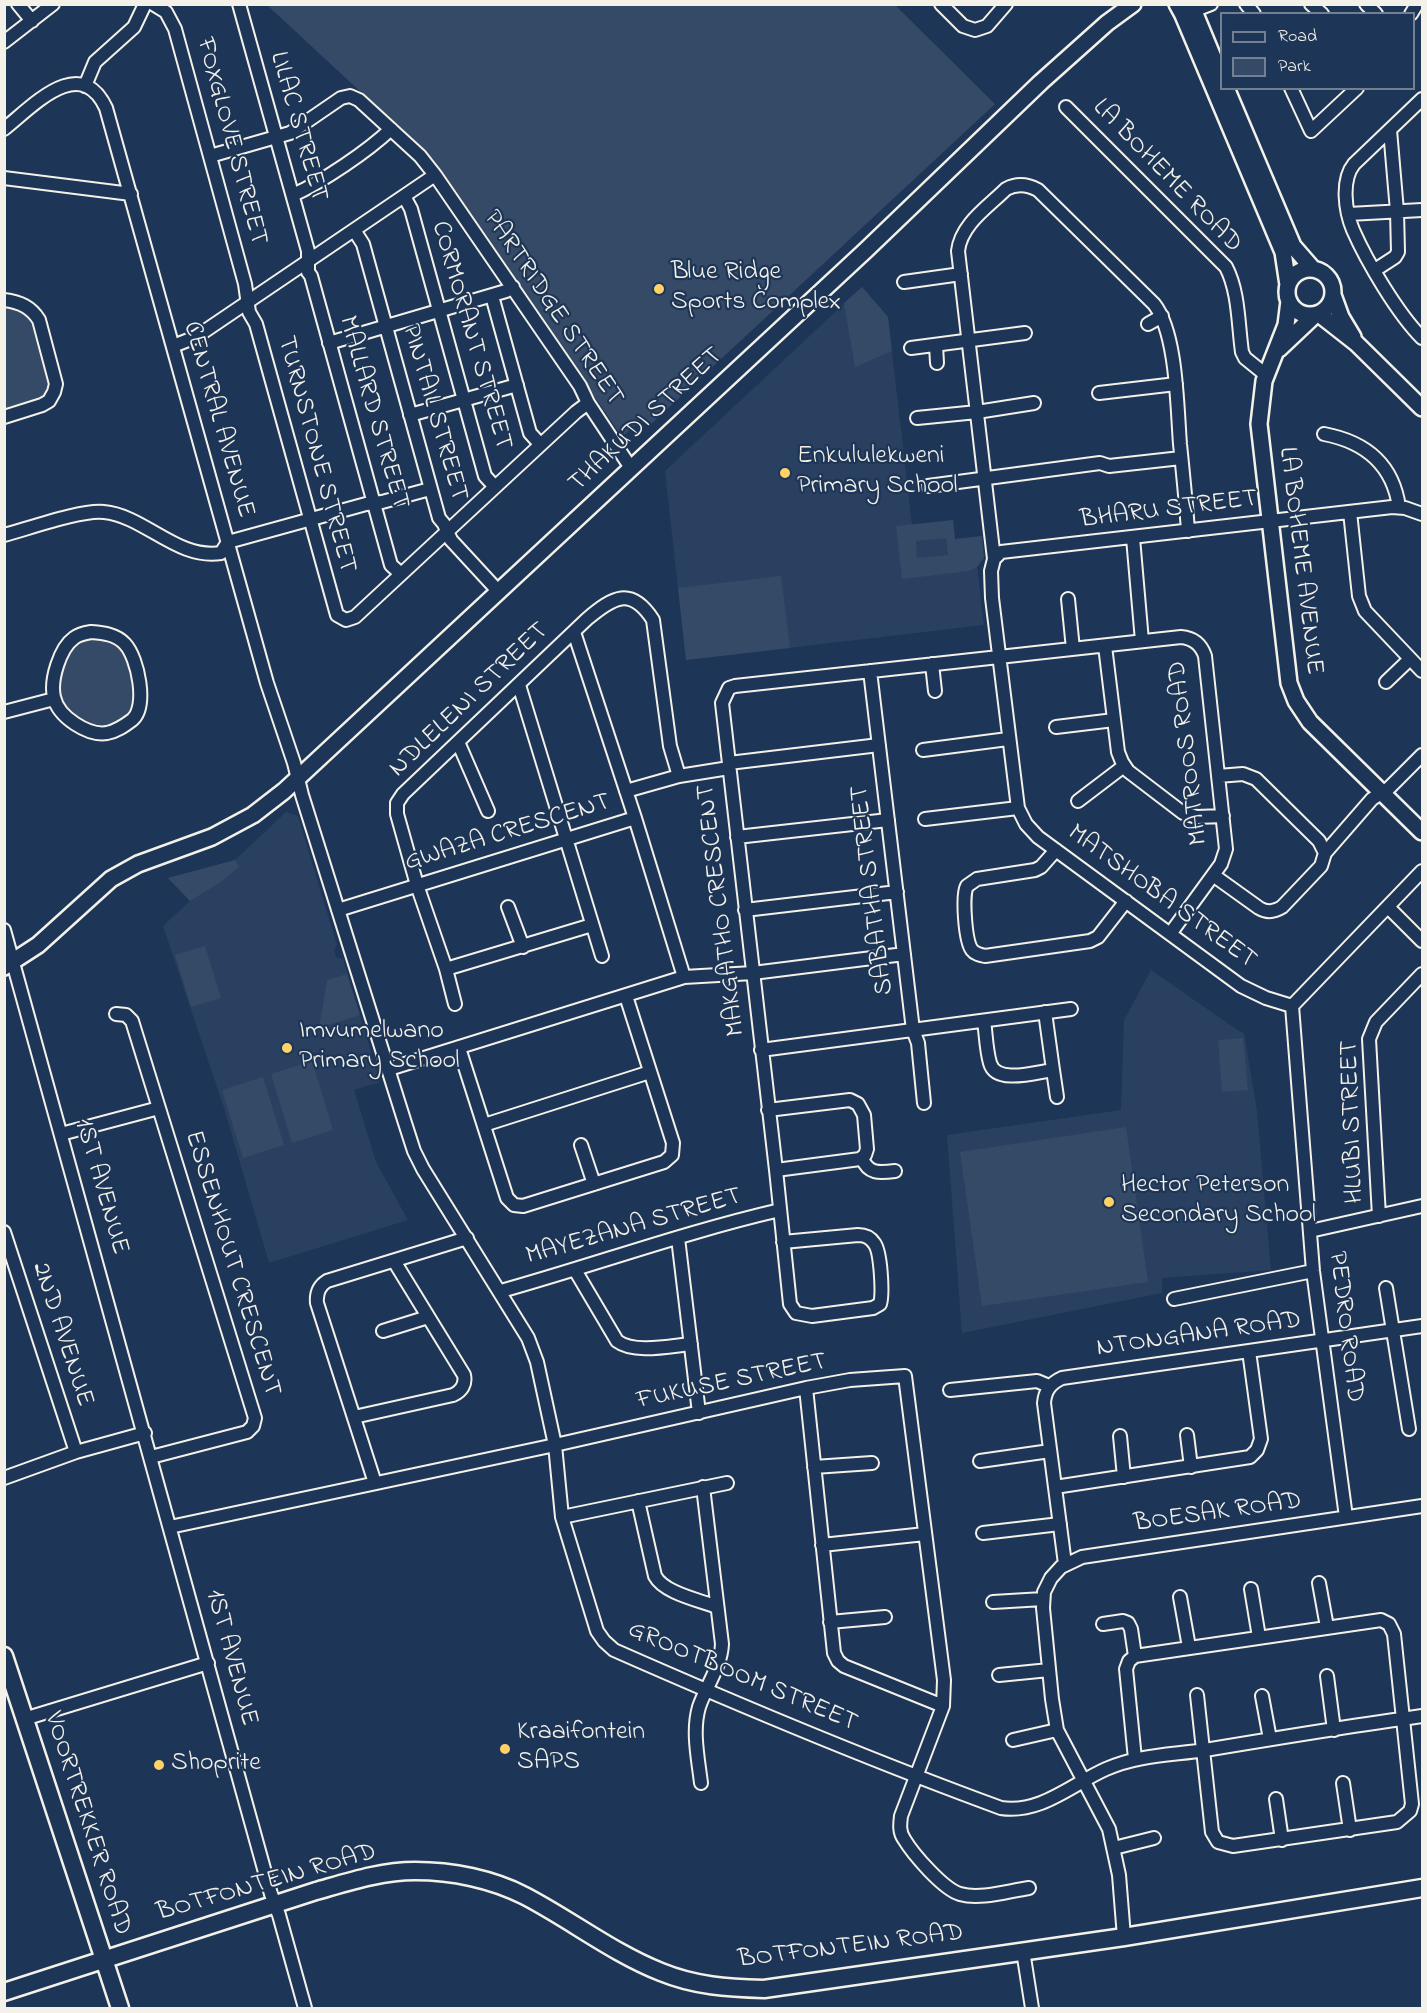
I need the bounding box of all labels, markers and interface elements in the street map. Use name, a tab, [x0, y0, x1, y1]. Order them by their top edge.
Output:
legend	[1220, 12, 1415, 90]
text: Road	[1278, 24, 1317, 50]
street label: FOXGLOVE STREET	[187, 35, 273, 249]
street label: LILAC STREET	[261, 48, 333, 206]
text: Park	[1278, 54, 1311, 80]
street label: LA BOHEME ROAD	[1084, 93, 1248, 261]
street label: PARTRIDGE STREET	[475, 205, 629, 413]
street label: CORMORANT STREET	[422, 218, 518, 454]
place label: Blue Ridge Sports Complex	[671, 258, 841, 320]
marker: Blue Ridge Sports Complex	[652, 282, 666, 296]
street label: MALLARD STREET	[330, 313, 414, 513]
street label: CENTRAL AVENUE	[174, 318, 260, 522]
street label: PINTAIL STREET	[393, 321, 473, 505]
street label: TURNSTONE STREET	[268, 333, 362, 577]
street label: THAKUDI STREET	[564, 342, 730, 500]
place label: Enkululekweni Primary School	[797, 442, 958, 503]
street label: LA BOHEME AVENUE	[1270, 445, 1328, 677]
marker: Enkululekweni Primary School	[778, 466, 792, 480]
street label: BHARU STREET	[1079, 485, 1259, 537]
street label: NDLELENI STREET	[384, 617, 556, 785]
street label: MATROOS ROAD	[1163, 659, 1217, 847]
street label: MAKGATHO CRESCENT	[692, 782, 754, 1038]
street label: SABATHA STREET	[846, 783, 902, 997]
street label: GWAZA CRESCENT	[401, 788, 615, 880]
street label: MATSHOBA STREET	[1060, 819, 1262, 977]
place label: Imvumelwano Primary School	[299, 1017, 460, 1078]
street label: HLUBI STREET	[1336, 1040, 1372, 1204]
marker: Imvumelwano Primary School	[280, 1041, 294, 1055]
street label: 1ST AVENUE	[66, 1115, 134, 1259]
street label: ESSENHOUT CRESCENT	[176, 1127, 286, 1401]
place label: Hector Peterson Secondary School	[1121, 1171, 1316, 1232]
street label: MAYEZANA STREET	[523, 1182, 745, 1274]
marker: Hector Peterson Secondary School	[1102, 1195, 1116, 1209]
street label: PEDRO ROAD	[1319, 1250, 1369, 1404]
street label: 2ND AVENUE	[23, 1259, 99, 1411]
street label: NTONGANA ROAD	[1095, 1306, 1303, 1366]
street label: FUKUSE STREET	[634, 1348, 830, 1418]
street label: BOESAK ROAD	[1132, 1487, 1304, 1541]
street label: 1ST AVENUE	[197, 1586, 263, 1730]
street label: GROOTBOOM STREET	[623, 1616, 861, 1740]
street label: VOORTREKKER ROAD	[35, 1708, 137, 1940]
place label: Kraaifontein SAPS	[517, 1718, 645, 1780]
marker: Kraaifontein SAPS	[498, 1742, 512, 1756]
place label: Shoprite	[171, 1749, 261, 1781]
marker: Shoprite	[152, 1758, 166, 1772]
street label: BOTFONTEIN ROAD	[154, 1838, 380, 1930]
street label: BOTFONTEIN ROAD	[737, 1919, 965, 1977]

